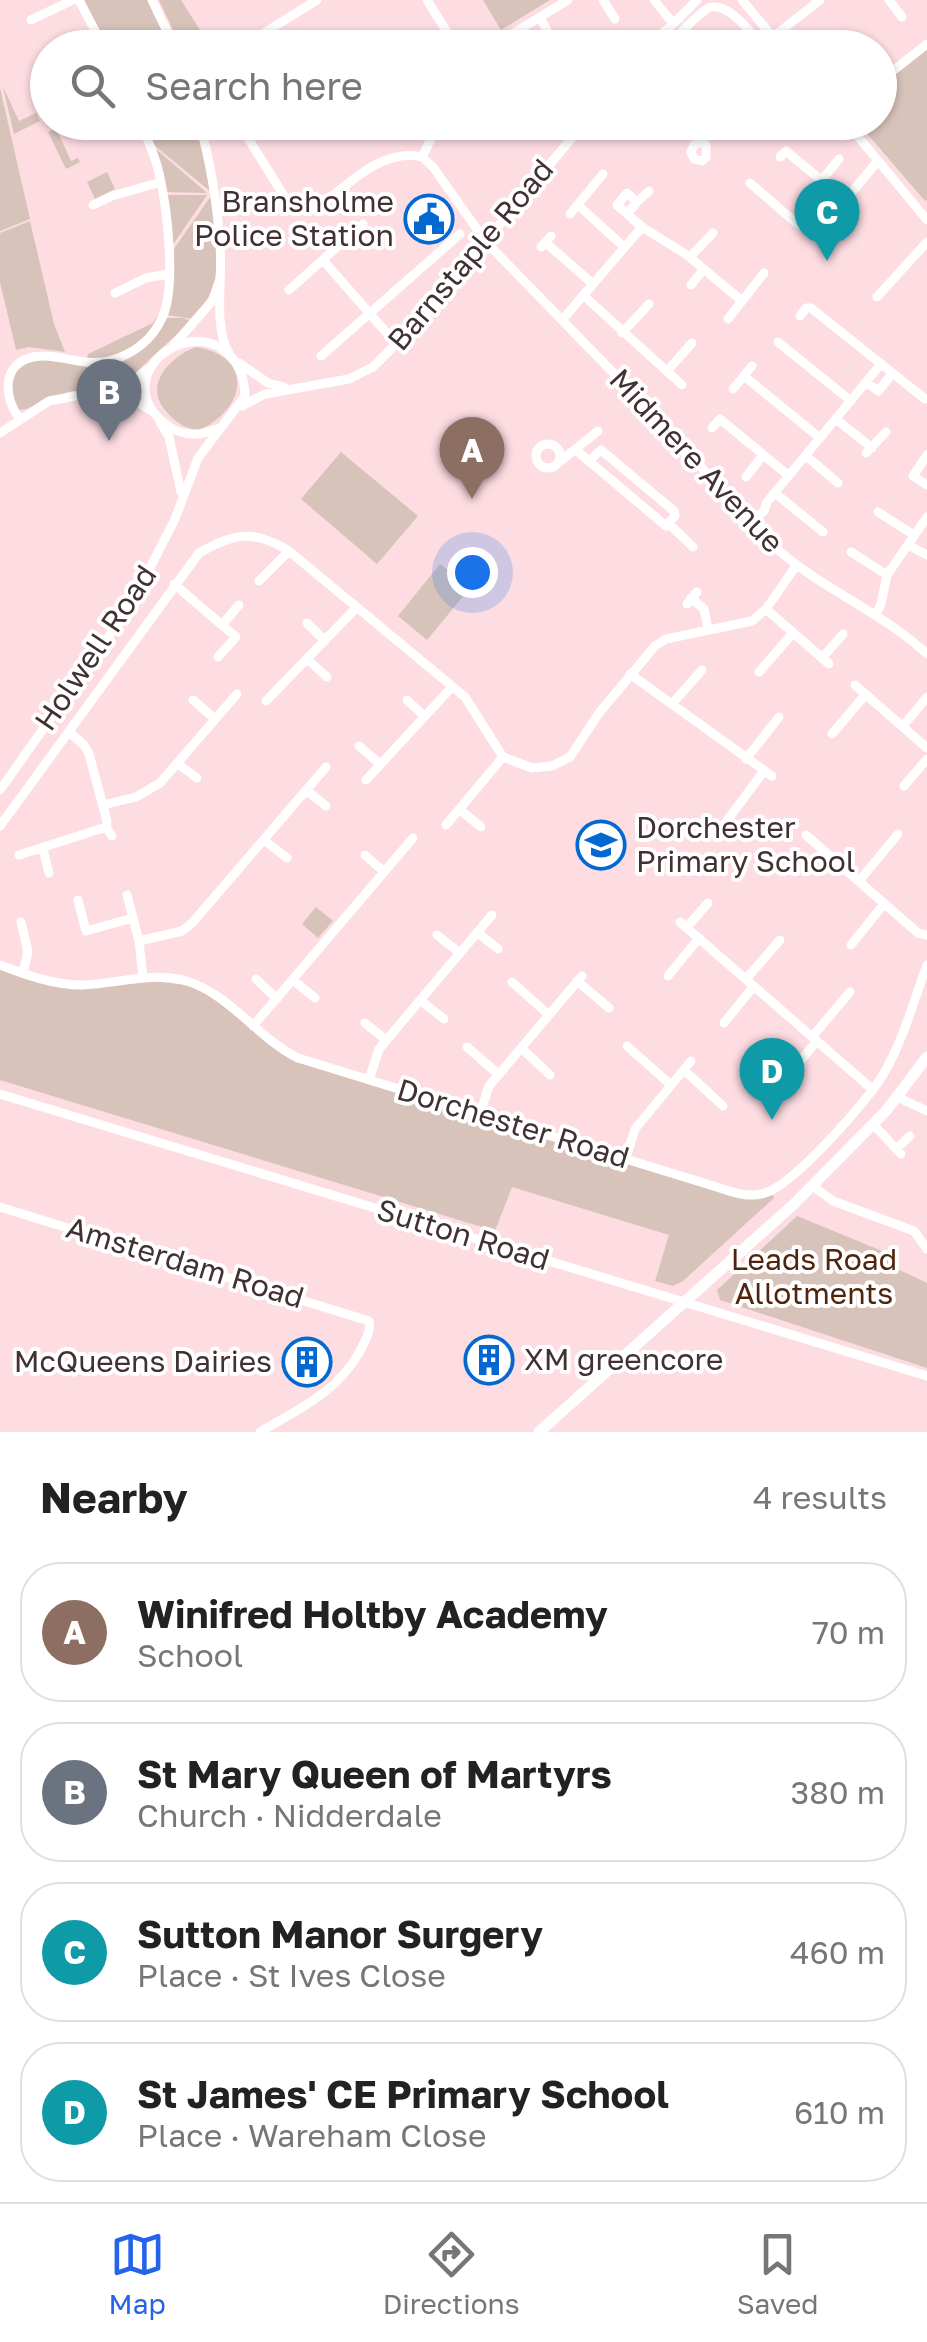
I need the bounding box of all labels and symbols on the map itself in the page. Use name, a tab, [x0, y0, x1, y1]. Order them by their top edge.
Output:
street label: Barnstaple Road	[380, 152, 561, 357]
pin: C	[794, 178, 860, 261]
place label: Bransholme Police Station	[194, 183, 394, 253]
public building icon: Bransholme Police Station	[403, 193, 455, 245]
pin: B	[76, 358, 142, 441]
street label: Midmere Avenue	[602, 361, 791, 560]
pin: A	[440, 416, 504, 499]
your location	[447, 547, 498, 598]
street label: Holwell Road	[27, 558, 164, 737]
place label: Dorchester Primary School	[636, 809, 855, 879]
school or university icon: Dorchester Primary School	[575, 819, 627, 871]
pin: D	[740, 1038, 804, 1120]
street label: Dorchester Road	[393, 1071, 634, 1175]
street label: Sutton Road	[373, 1191, 554, 1277]
street label: Amsterdam Road	[62, 1209, 308, 1315]
park label: Leads Road Allotments	[731, 1241, 897, 1311]
building icon: XM greencore	[463, 1334, 515, 1386]
building icon: McQueens Dairies	[281, 1336, 333, 1388]
place label: XM greencore	[524, 1341, 723, 1377]
place label: McQueens Dairies	[14, 1343, 272, 1379]

